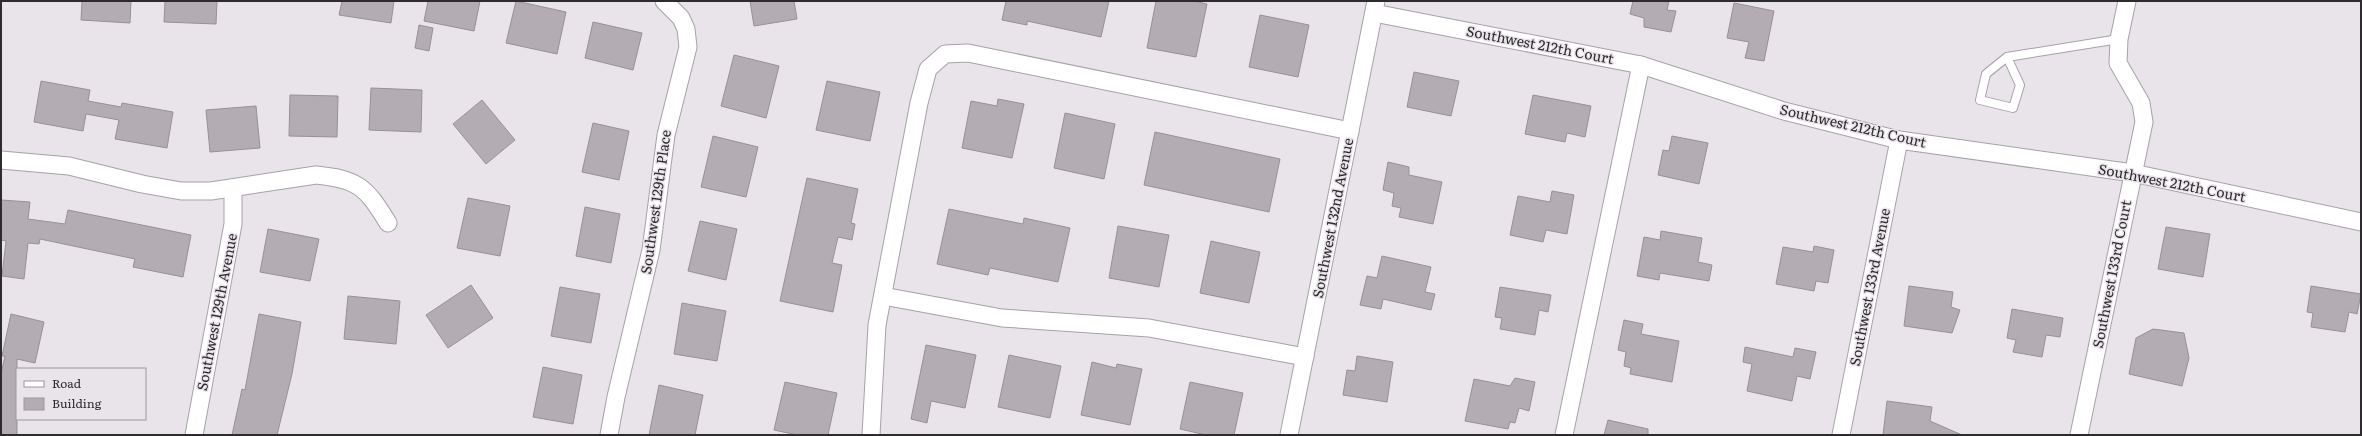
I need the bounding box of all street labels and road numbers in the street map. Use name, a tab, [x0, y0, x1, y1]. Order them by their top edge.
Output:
street label: Southwest 212th Court	[1465, 20, 1616, 68]
street label: Southwest 212th Court	[1778, 98, 1929, 152]
street label: Southwest 129th Place	[635, 128, 675, 275]
street label: Southwest 132nd Avenue	[1307, 136, 1357, 300]
street label: Southwest 212th Court	[2097, 158, 2248, 206]
street label: Southwest 133rd Court	[2087, 198, 2135, 349]
street label: Southwest 133rd Avenue	[1844, 206, 1894, 367]
street label: Southwest 129th Avenue	[191, 231, 241, 392]

